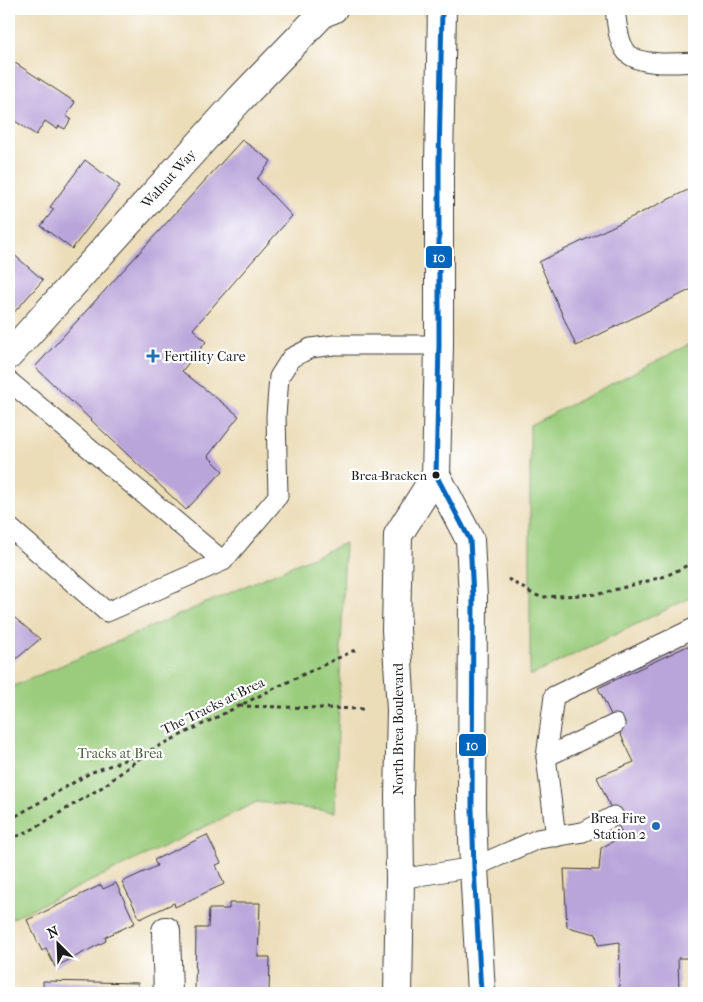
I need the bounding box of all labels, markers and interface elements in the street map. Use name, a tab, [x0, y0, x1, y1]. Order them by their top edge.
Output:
street label: Walnut Way	[137, 145, 200, 212]
line badge: 10	[425, 245, 453, 269]
text: 10	[433, 249, 446, 266]
place label: Fertility Care	[164, 348, 246, 365]
marker: Fertility Care	[146, 349, 160, 363]
place label: Brea-Bracken	[351, 468, 427, 483]
marker: Brea-Bracken	[431, 470, 441, 480]
street label: North Brea Boulevard	[390, 663, 407, 795]
street label: The Tracks at Brea	[159, 673, 268, 738]
line badge: 10	[458, 733, 487, 757]
text: 10	[466, 737, 479, 754]
park label: Tracks at Brea	[77, 745, 163, 762]
place label: Brea Fire Station 2	[590, 810, 646, 843]
marker: Brea Fire Station 2	[650, 820, 662, 832]
north arrow	[32, 920, 82, 970]
text: N	[45, 923, 62, 943]

